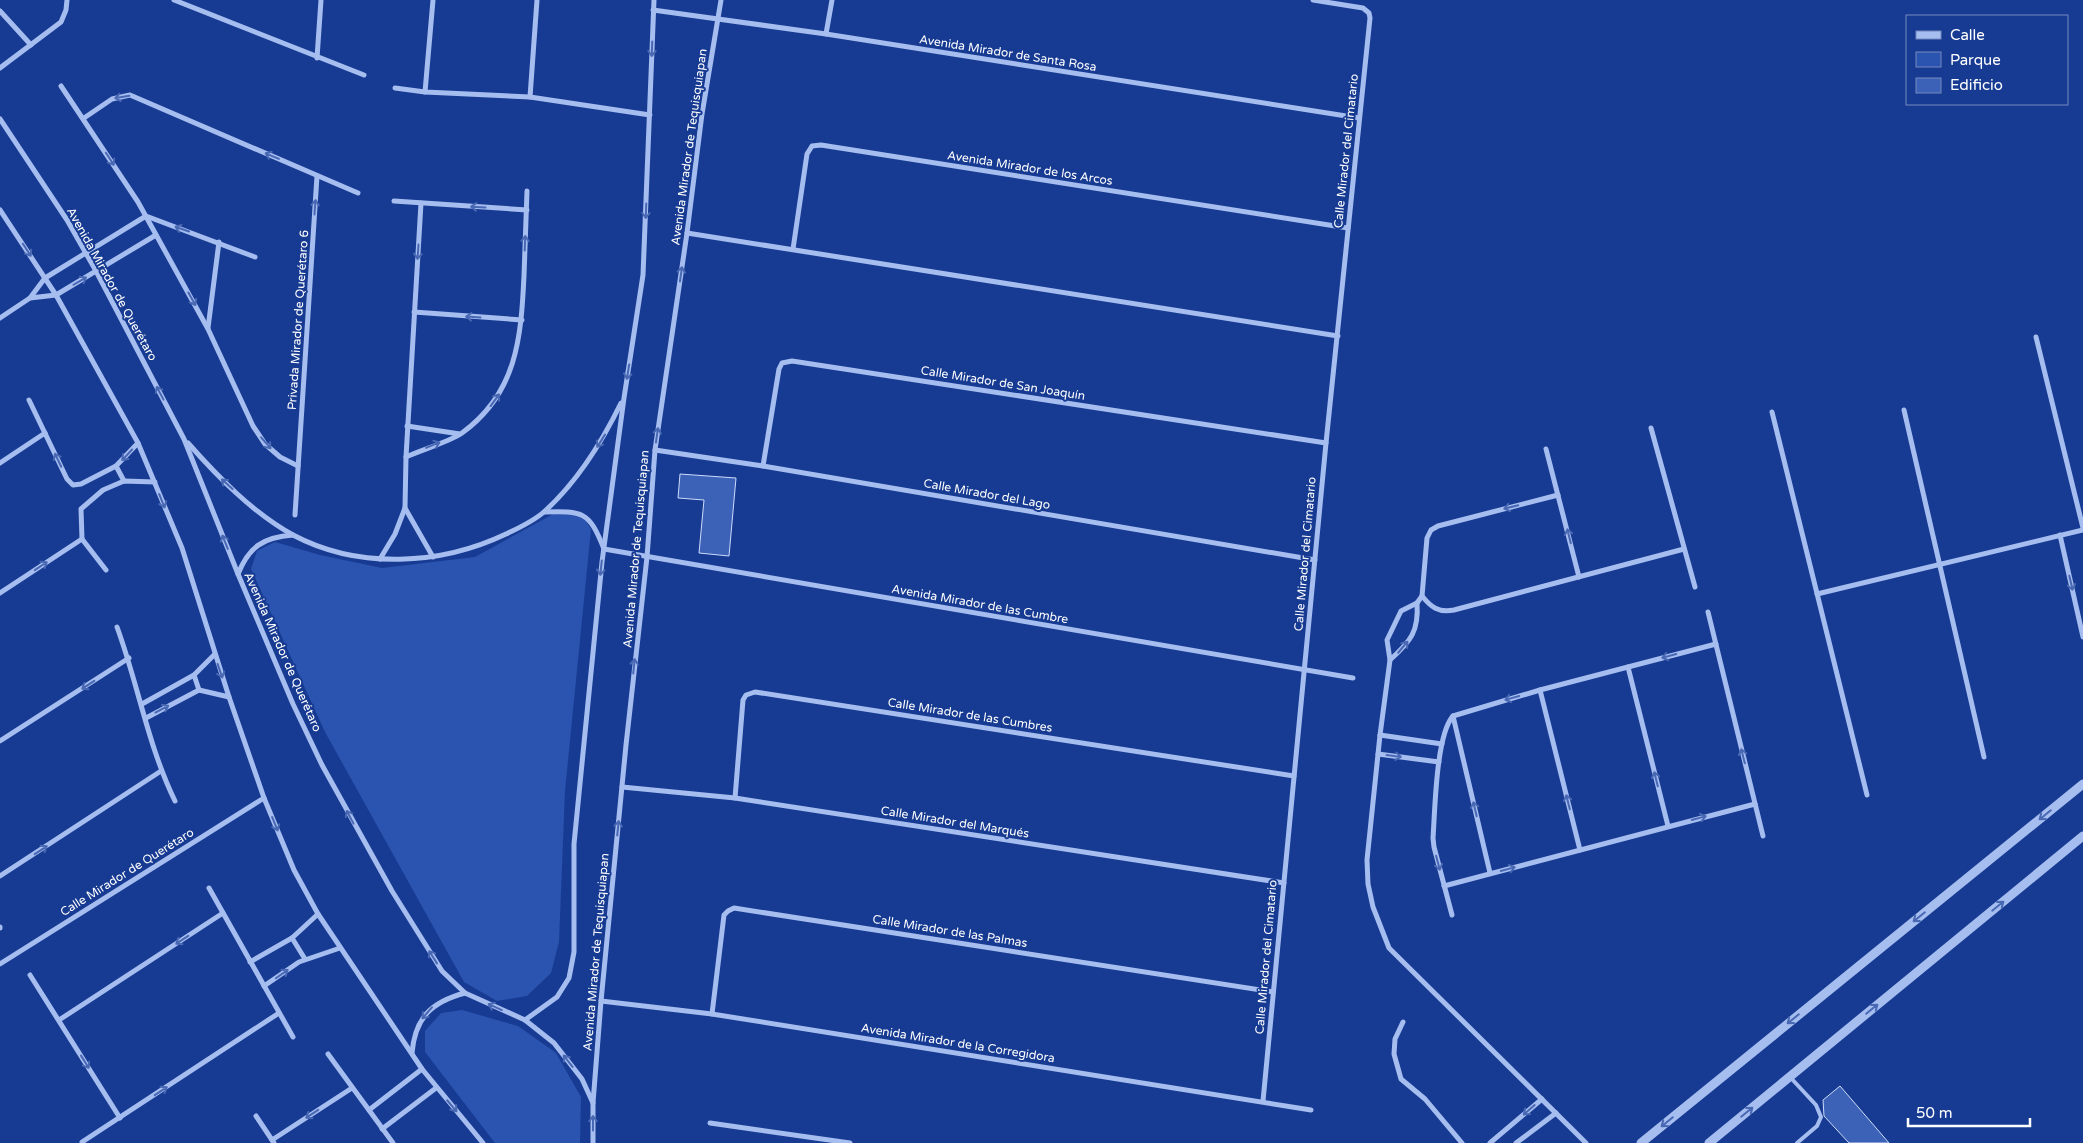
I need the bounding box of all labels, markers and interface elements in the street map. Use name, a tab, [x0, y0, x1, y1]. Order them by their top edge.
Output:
legend	[1906, 15, 2068, 105]
text: Calle	[1950, 26, 1985, 44]
street label: Avenida Mirador de Santa Rosa	[918, 32, 1098, 74]
one-way arrow	[647, 40, 656, 56]
street label: Avenida Mirador de Tequisquiapan	[668, 48, 710, 246]
text: Parque	[1950, 51, 2001, 69]
street label: Calle Mirador del Cimatario	[1331, 73, 1361, 229]
text: Edificio	[1950, 76, 2003, 94]
one-way arrow	[114, 92, 130, 102]
street label: Avenida Mirador de los Arcos	[946, 148, 1114, 188]
one-way arrow	[265, 151, 280, 161]
one-way arrow	[105, 152, 115, 166]
one-way arrow	[310, 200, 319, 216]
one-way arrow	[470, 202, 486, 211]
one-way arrow	[641, 203, 650, 219]
street label: Avenida Mirador de Querétaro	[64, 205, 160, 363]
one-way arrow	[175, 224, 190, 233]
street label: Privada Mirador de Querétaro 6	[285, 229, 311, 411]
one-way arrow	[521, 235, 530, 251]
one-way arrow	[22, 243, 32, 257]
one-way arrow	[413, 244, 422, 260]
one-way arrow	[676, 266, 686, 282]
one-way arrow	[72, 275, 86, 285]
one-way arrow	[187, 292, 197, 307]
one-way arrow	[466, 312, 482, 321]
street label: Calle Mirador de San Joaquín	[920, 363, 1086, 403]
one-way arrow	[623, 364, 633, 380]
one-way arrow	[155, 386, 164, 401]
one-way arrow	[490, 393, 500, 407]
one-way arrow	[653, 427, 663, 443]
one-way arrow	[595, 434, 606, 448]
one-way arrow	[260, 437, 272, 450]
one-way arrow	[425, 440, 440, 450]
one-way arrow	[121, 448, 133, 461]
street label: Avenida Mirador de Tequisquiapan	[620, 450, 652, 648]
one-way arrow	[52, 453, 62, 468]
street label: Calle Mirador del Lago	[923, 476, 1051, 512]
street label: Calle Mirador del Cimatario	[1291, 476, 1319, 632]
one-way arrow	[221, 478, 234, 490]
one-way arrow	[158, 492, 167, 508]
one-way arrow	[1503, 503, 1519, 512]
one-way arrow	[1563, 529, 1573, 545]
one-way arrow	[220, 534, 229, 550]
one-way arrow	[597, 560, 606, 576]
one-way arrow	[33, 561, 47, 571]
street label: Avenida Mirador de Querétaro	[241, 570, 325, 734]
one-way arrow	[2067, 574, 2076, 590]
street label: Avenida Mirador de las Cumbre	[891, 582, 1070, 626]
one-way arrow	[1398, 641, 1409, 654]
one-way arrow	[1661, 652, 1677, 661]
one-way arrow	[629, 658, 639, 674]
one-way arrow	[216, 662, 225, 678]
one-way arrow	[81, 680, 95, 690]
one-way arrow	[1504, 694, 1520, 703]
street label: Calle Mirador de las Cumbres	[887, 695, 1054, 735]
one-way arrow	[154, 704, 169, 714]
one-way arrow	[1738, 749, 1747, 765]
one-way arrow	[1385, 752, 1401, 762]
one-way arrow	[1651, 771, 1660, 787]
one-way arrow	[1563, 795, 1572, 811]
one-way arrow	[1470, 801, 1479, 817]
street label: Calle Mirador del Marqués	[880, 803, 1030, 841]
one-way arrow	[345, 809, 355, 824]
one-way arrow	[2039, 809, 2052, 820]
one-way arrow	[1690, 813, 1706, 822]
one-way arrow	[271, 816, 280, 831]
one-way arrow	[613, 820, 623, 836]
street label: Calle Mirador de Querétaro	[58, 825, 196, 919]
one-way arrow	[33, 844, 47, 854]
street label: Avenida Mirador de Tequisquiapan	[580, 853, 612, 1051]
one-way arrow	[1434, 854, 1443, 870]
one-way arrow	[1499, 863, 1515, 873]
street label: Calle Mirador del Cimatario	[1252, 879, 1280, 1035]
one-way arrow	[1991, 900, 2004, 911]
street label: Calle Mirador de las Palmas	[872, 912, 1029, 950]
one-way arrow	[1913, 912, 1926, 923]
one-way arrow	[176, 935, 190, 945]
one-way arrow	[427, 950, 437, 964]
one-way arrow	[275, 969, 289, 979]
one-way arrow	[488, 1001, 503, 1011]
one-way arrow	[1866, 1004, 1879, 1015]
one-way arrow	[421, 1007, 433, 1020]
one-way arrow	[1787, 1014, 1800, 1025]
street label: Avenida Mirador de la Corregidora	[860, 1021, 1056, 1065]
one-way arrow	[80, 1054, 90, 1068]
one-way arrow	[563, 1055, 574, 1068]
one-way arrow	[154, 1086, 168, 1096]
scale bar	[1908, 1096, 2030, 1128]
one-way arrow	[446, 1099, 457, 1112]
text: 50 m	[1916, 1104, 1953, 1122]
one-way arrow	[1523, 1105, 1536, 1116]
one-way arrow	[1740, 1107, 1753, 1118]
one-way arrow	[305, 1109, 319, 1120]
one-way arrow	[588, 1115, 598, 1132]
one-way arrow	[1660, 1116, 1673, 1127]

